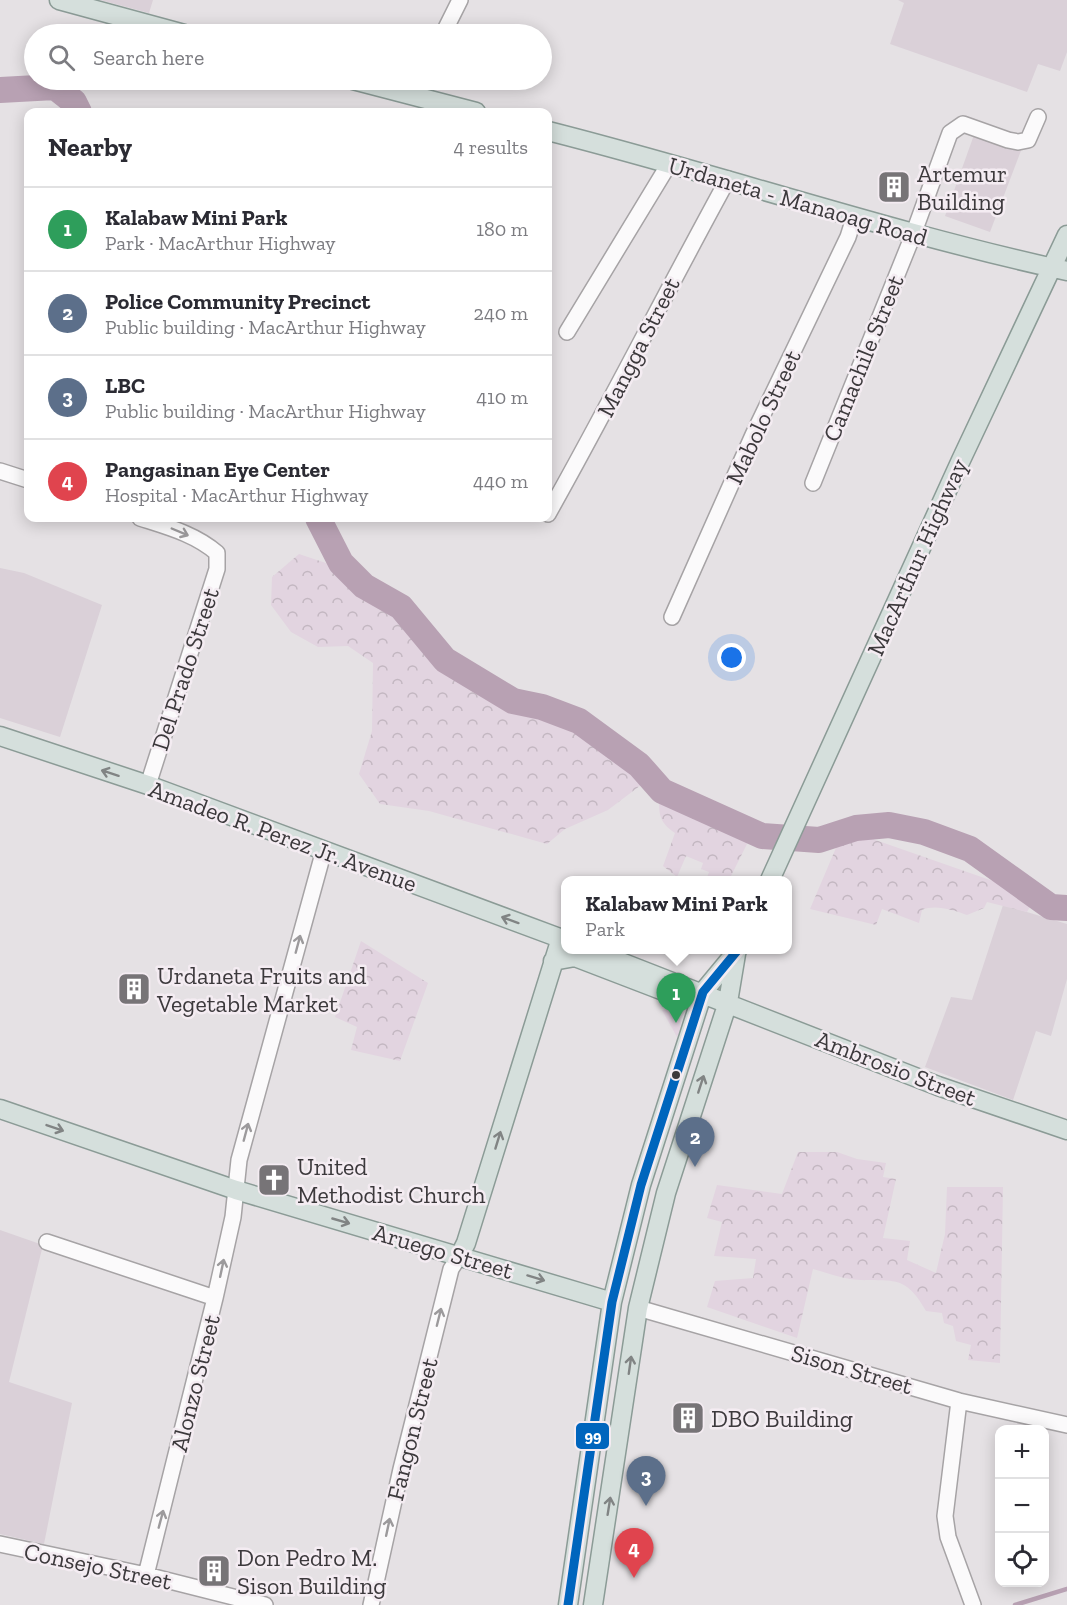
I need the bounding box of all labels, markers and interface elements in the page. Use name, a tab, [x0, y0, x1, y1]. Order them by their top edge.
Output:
search box	[24, 24, 552, 90]
icon: search	[45, 41, 78, 74]
text: Search here	[93, 44, 204, 71]
text: Nearby	[48, 131, 132, 163]
text: 4 results	[453, 135, 528, 159]
street label: Urdaneta - Manaoag Road	[665, 150, 931, 252]
place label: Artemur Building	[917, 159, 1007, 216]
building icon: Artemur Building	[876, 169, 912, 205]
text: Kalabaw Mini Park	[105, 204, 287, 231]
text: 1	[63, 217, 72, 241]
text: 180 m	[476, 217, 528, 241]
text: Park · MacArthur Highway	[105, 231, 335, 255]
street label: Camachile Street	[816, 270, 910, 445]
street label: Mangga Street	[590, 272, 686, 422]
text: Police Community Precinct	[105, 288, 370, 315]
text: 2	[62, 301, 73, 325]
text: 240 m	[474, 301, 528, 325]
text: Public building · MacArthur Highway	[105, 315, 426, 339]
street label: Mabolo Street	[719, 345, 807, 489]
text: LBC	[105, 372, 145, 399]
text: 3	[62, 385, 73, 409]
text: 410 m	[476, 385, 528, 409]
text: Public building · MacArthur Highway	[105, 399, 426, 423]
street label: MacArthur Highway	[860, 453, 974, 660]
text: Pangasinan Eye Center	[105, 456, 330, 483]
text: 4	[62, 469, 73, 493]
text: 440 m	[473, 469, 528, 493]
text: Hospital · MacArthur Highway	[105, 483, 368, 507]
one-way arrow	[171, 527, 189, 538]
street label: Del Prado Street	[145, 584, 225, 754]
your location	[717, 643, 746, 672]
one-way arrow	[101, 767, 120, 778]
street label: Amadeo R. Perez Jr. Avenue	[145, 774, 421, 898]
popup	[561, 876, 792, 954]
text: Kalabaw Mini Park	[585, 890, 768, 917]
one-way arrow	[501, 913, 520, 924]
text: Park	[585, 917, 625, 941]
one-way arrow	[293, 935, 304, 954]
place label: Urdaneta Fruits and Vegetable Market	[156, 961, 367, 1018]
building icon: Urdaneta Fruits and Vegetable Market	[116, 971, 152, 1007]
pin: 1	[656, 974, 696, 1023]
street label: Ambrosio Street	[812, 1024, 980, 1112]
unlabelled marker	[670, 1069, 682, 1081]
one-way arrow	[696, 1075, 707, 1094]
pin: 2	[676, 1118, 714, 1167]
one-way arrow	[45, 1123, 64, 1134]
one-way arrow	[241, 1123, 252, 1142]
one-way arrow	[493, 1131, 504, 1150]
place label: United Methodist Church	[297, 1152, 486, 1209]
church icon: United Methodist Church	[256, 1162, 292, 1198]
one-way arrow	[331, 1216, 350, 1227]
street label: Aruego Street	[370, 1217, 517, 1285]
one-way arrow	[217, 1259, 228, 1278]
one-way arrow	[526, 1273, 545, 1284]
one-way arrow	[433, 1308, 445, 1327]
street label: Alonzo Street	[164, 1311, 226, 1454]
street label: Sison Street	[788, 1338, 916, 1400]
street label: Fangon Street	[380, 1354, 444, 1503]
one-way arrow	[624, 1355, 635, 1375]
building icon: DBO Building	[670, 1400, 706, 1436]
place label: DBO Building	[711, 1404, 853, 1433]
line badge: 99	[575, 1422, 610, 1450]
map controls	[995, 1425, 1049, 1587]
button: +	[995, 1425, 1049, 1479]
text: 99	[584, 1427, 602, 1446]
pin: 3	[626, 1456, 666, 1506]
button: −	[995, 1479, 1049, 1533]
one-way arrow	[603, 1496, 614, 1516]
one-way arrow	[156, 1509, 167, 1528]
one-way arrow	[383, 1518, 395, 1537]
pin: 4	[614, 1528, 654, 1578]
button: locate	[995, 1533, 1049, 1587]
street label: Consejo Street	[21, 1536, 175, 1596]
place label: Don Pedro M. Sison Building	[237, 1543, 386, 1600]
building icon: Don Pedro M. Sison Building	[196, 1553, 232, 1589]

